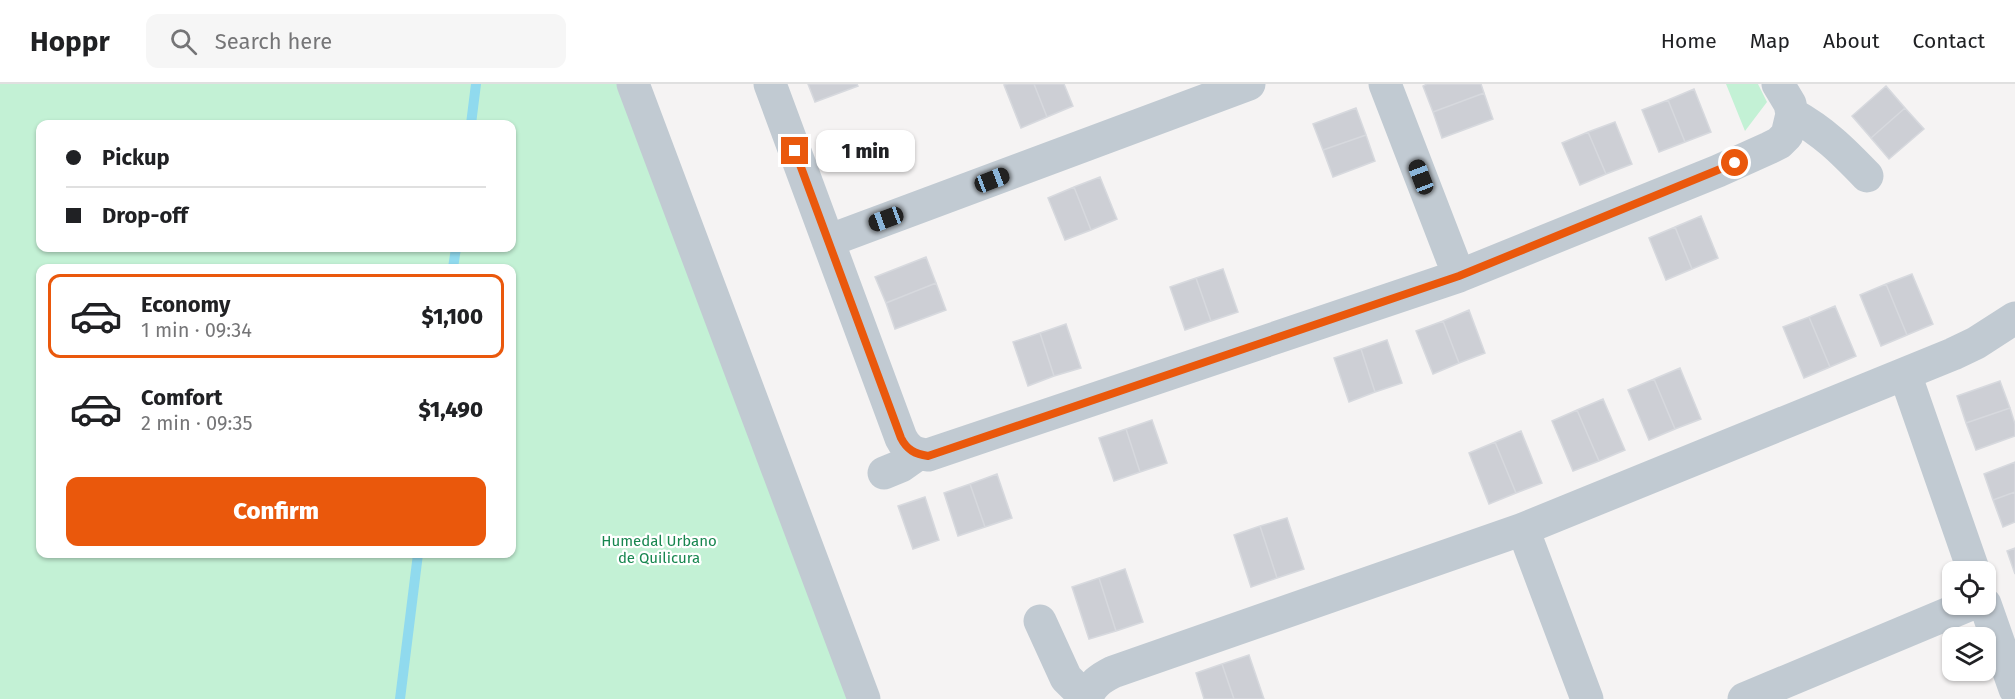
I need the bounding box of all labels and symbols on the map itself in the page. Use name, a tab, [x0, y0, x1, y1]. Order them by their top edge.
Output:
callout: 1 min	[816, 130, 915, 172]
route end	[781, 137, 808, 164]
route start	[1721, 149, 1748, 176]
car	[1406, 157, 1436, 197]
car	[972, 165, 1012, 195]
car	[866, 204, 906, 234]
park label: Humedal Urbano de Quilicura	[601, 532, 717, 567]

